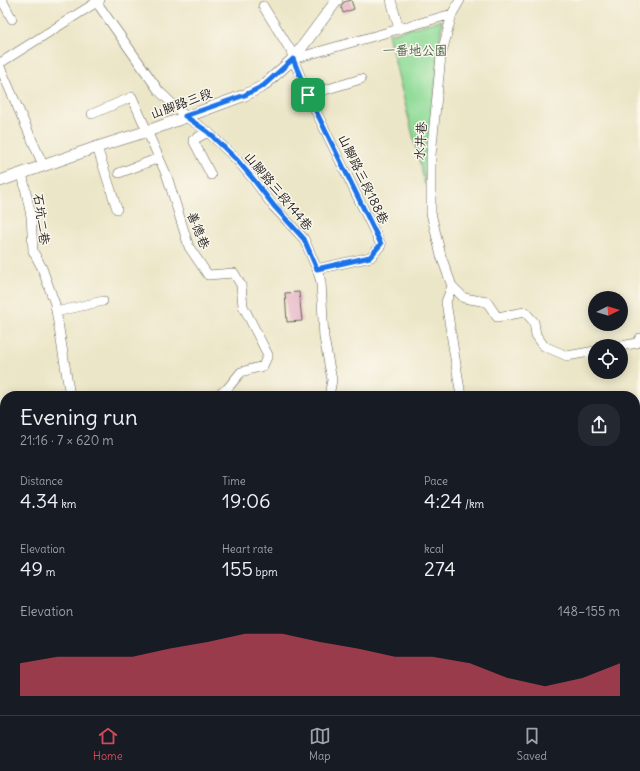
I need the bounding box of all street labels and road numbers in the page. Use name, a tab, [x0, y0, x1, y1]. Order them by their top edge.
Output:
street label: 山腳路三段	[148, 84, 215, 123]
street label: 水井巷	[411, 121, 430, 161]
street label: 山腳路三段188巷	[334, 131, 393, 227]
street label: 山腳路三段144巷	[241, 148, 317, 234]
street label: 石坑二巷	[29, 192, 54, 246]
street label: 善德巷	[183, 209, 214, 251]

